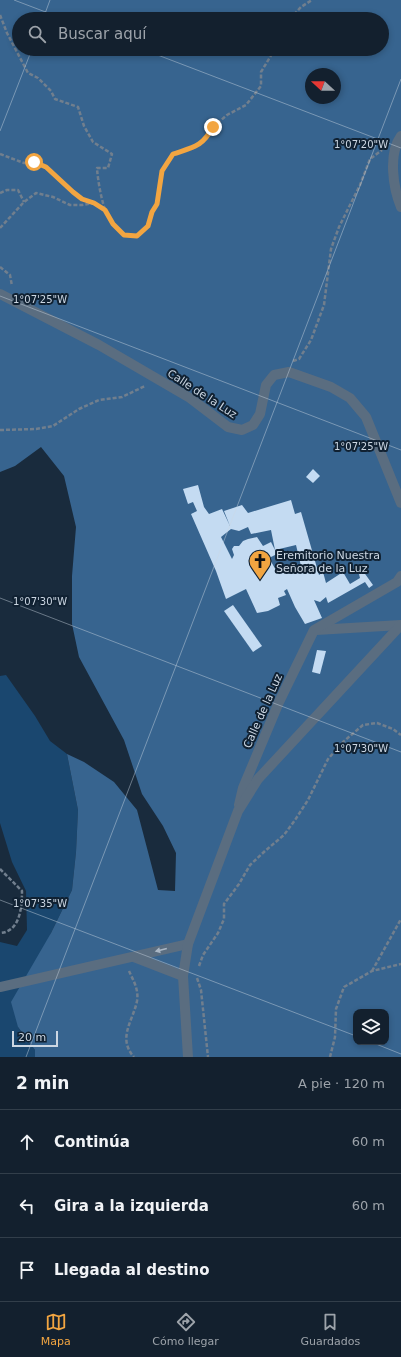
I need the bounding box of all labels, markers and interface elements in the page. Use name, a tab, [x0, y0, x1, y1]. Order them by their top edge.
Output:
search box	[12, 12, 389, 56]
icon: search	[26, 23, 48, 45]
text: Buscar aquí	[58, 25, 146, 43]
north arrow	[305, 68, 341, 104]
route end	[204, 118, 222, 136]
text: 1°07'20"W	[334, 139, 388, 150]
route start	[25, 153, 43, 171]
text: 1°07'25"W	[13, 294, 67, 305]
street label: Calle de la Luz	[165, 367, 239, 421]
text: 1°07'25"W	[334, 441, 388, 452]
church icon: Eremitorio Nuestra Señora de la Luz	[247, 548, 273, 581]
place label: Eremitorio Nuestra Señora de la Luz	[276, 549, 380, 575]
text: 1°07'30"W	[13, 596, 67, 607]
street label: Calle de la Luz	[241, 672, 285, 750]
text: 1°07'30"W	[334, 743, 388, 754]
text: 1°07'35"W	[13, 898, 67, 909]
one-way arrow	[155, 947, 167, 953]
map controls	[353, 1009, 389, 1045]
button: layers	[353, 1009, 389, 1045]
scale bar	[12, 1029, 58, 1048]
text: 20 m	[18, 1031, 46, 1044]
text: 2 min	[16, 1073, 69, 1093]
text: A pie · 120 m	[298, 1076, 385, 1091]
icon: ahead	[16, 1131, 38, 1153]
text: Continúa	[54, 1133, 130, 1151]
text: 60 m	[352, 1134, 385, 1149]
icon: left	[16, 1195, 38, 1217]
text: Gira a la izquierda	[54, 1197, 209, 1215]
text: 60 m	[352, 1198, 385, 1213]
icon: arrive	[16, 1259, 38, 1281]
text: Llegada al destino	[54, 1261, 209, 1279]
tab: Mapa	[41, 1311, 71, 1348]
tab: Cómo llegar	[152, 1311, 219, 1348]
tab: Guardados	[300, 1311, 360, 1348]

